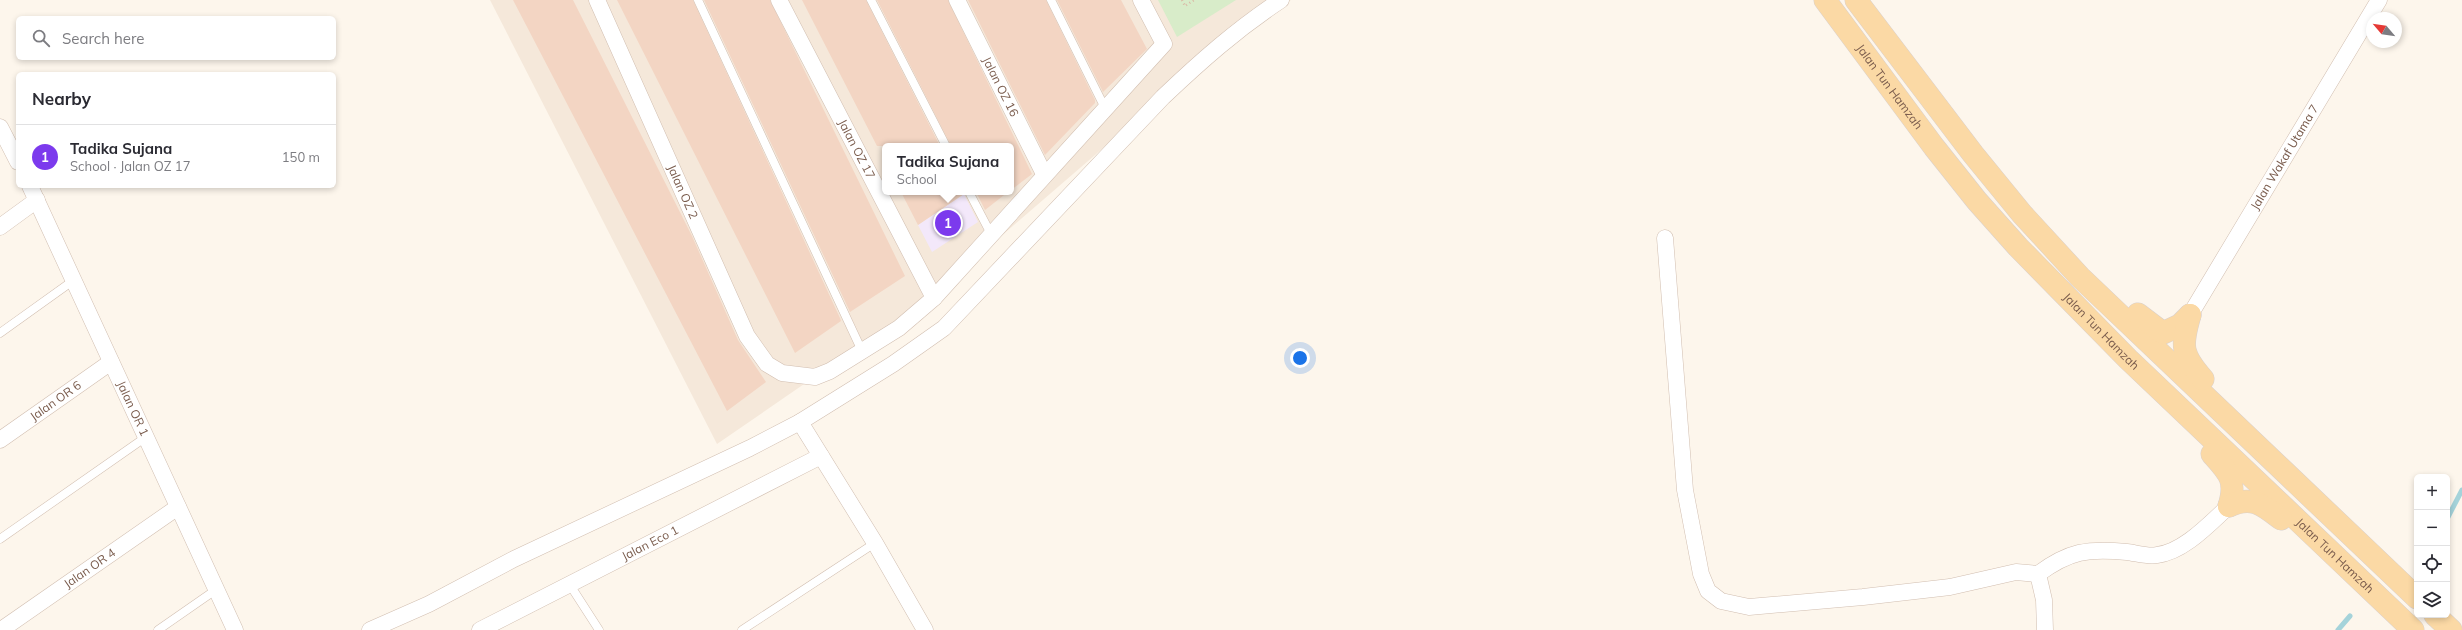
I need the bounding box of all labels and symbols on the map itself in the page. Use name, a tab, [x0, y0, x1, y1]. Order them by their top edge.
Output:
north arrow	[2366, 12, 2402, 48]
street label: Jalan Tun Hamzah	[1853, 41, 1926, 132]
street label: Jalan OZ 16	[980, 54, 1022, 119]
street label: Jalan Wakaf Utama 7	[2247, 102, 2322, 212]
street label: Jalan OZ 17	[835, 116, 879, 181]
street label: Jalan OZ 2	[664, 162, 702, 221]
pin: 1	[935, 208, 961, 238]
street label: Jalan Tun Hamzah	[2060, 289, 2143, 373]
your location	[1290, 348, 1310, 368]
street label: Jalan OR 6	[27, 377, 84, 424]
street label: Jalan OR 1	[114, 378, 152, 438]
street label: Jalan Tun Hamzah	[2293, 515, 2377, 596]
street label: Jalan Eco 1	[619, 522, 681, 563]
street label: Jalan OR 4	[61, 545, 118, 591]

